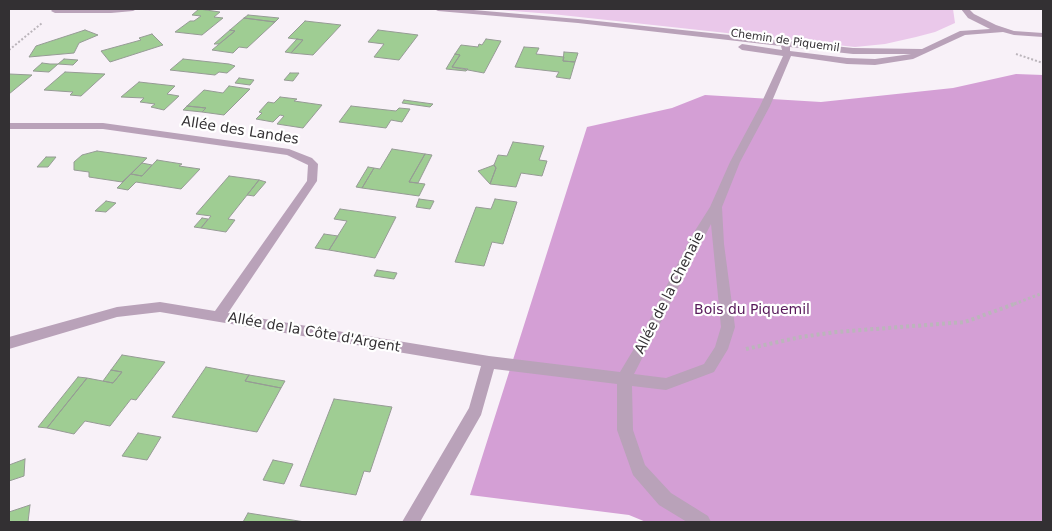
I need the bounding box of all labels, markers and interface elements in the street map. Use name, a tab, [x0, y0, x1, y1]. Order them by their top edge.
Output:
street label: Chemin de Piquemil	[730, 27, 840, 55]
street label: Allée des Landes	[180, 113, 300, 149]
street label: Allée de la Chenaie	[632, 229, 708, 357]
park label: Bois du Piquemil	[694, 302, 810, 318]
street label: Allée de la Côte d'Argent	[227, 310, 401, 356]

